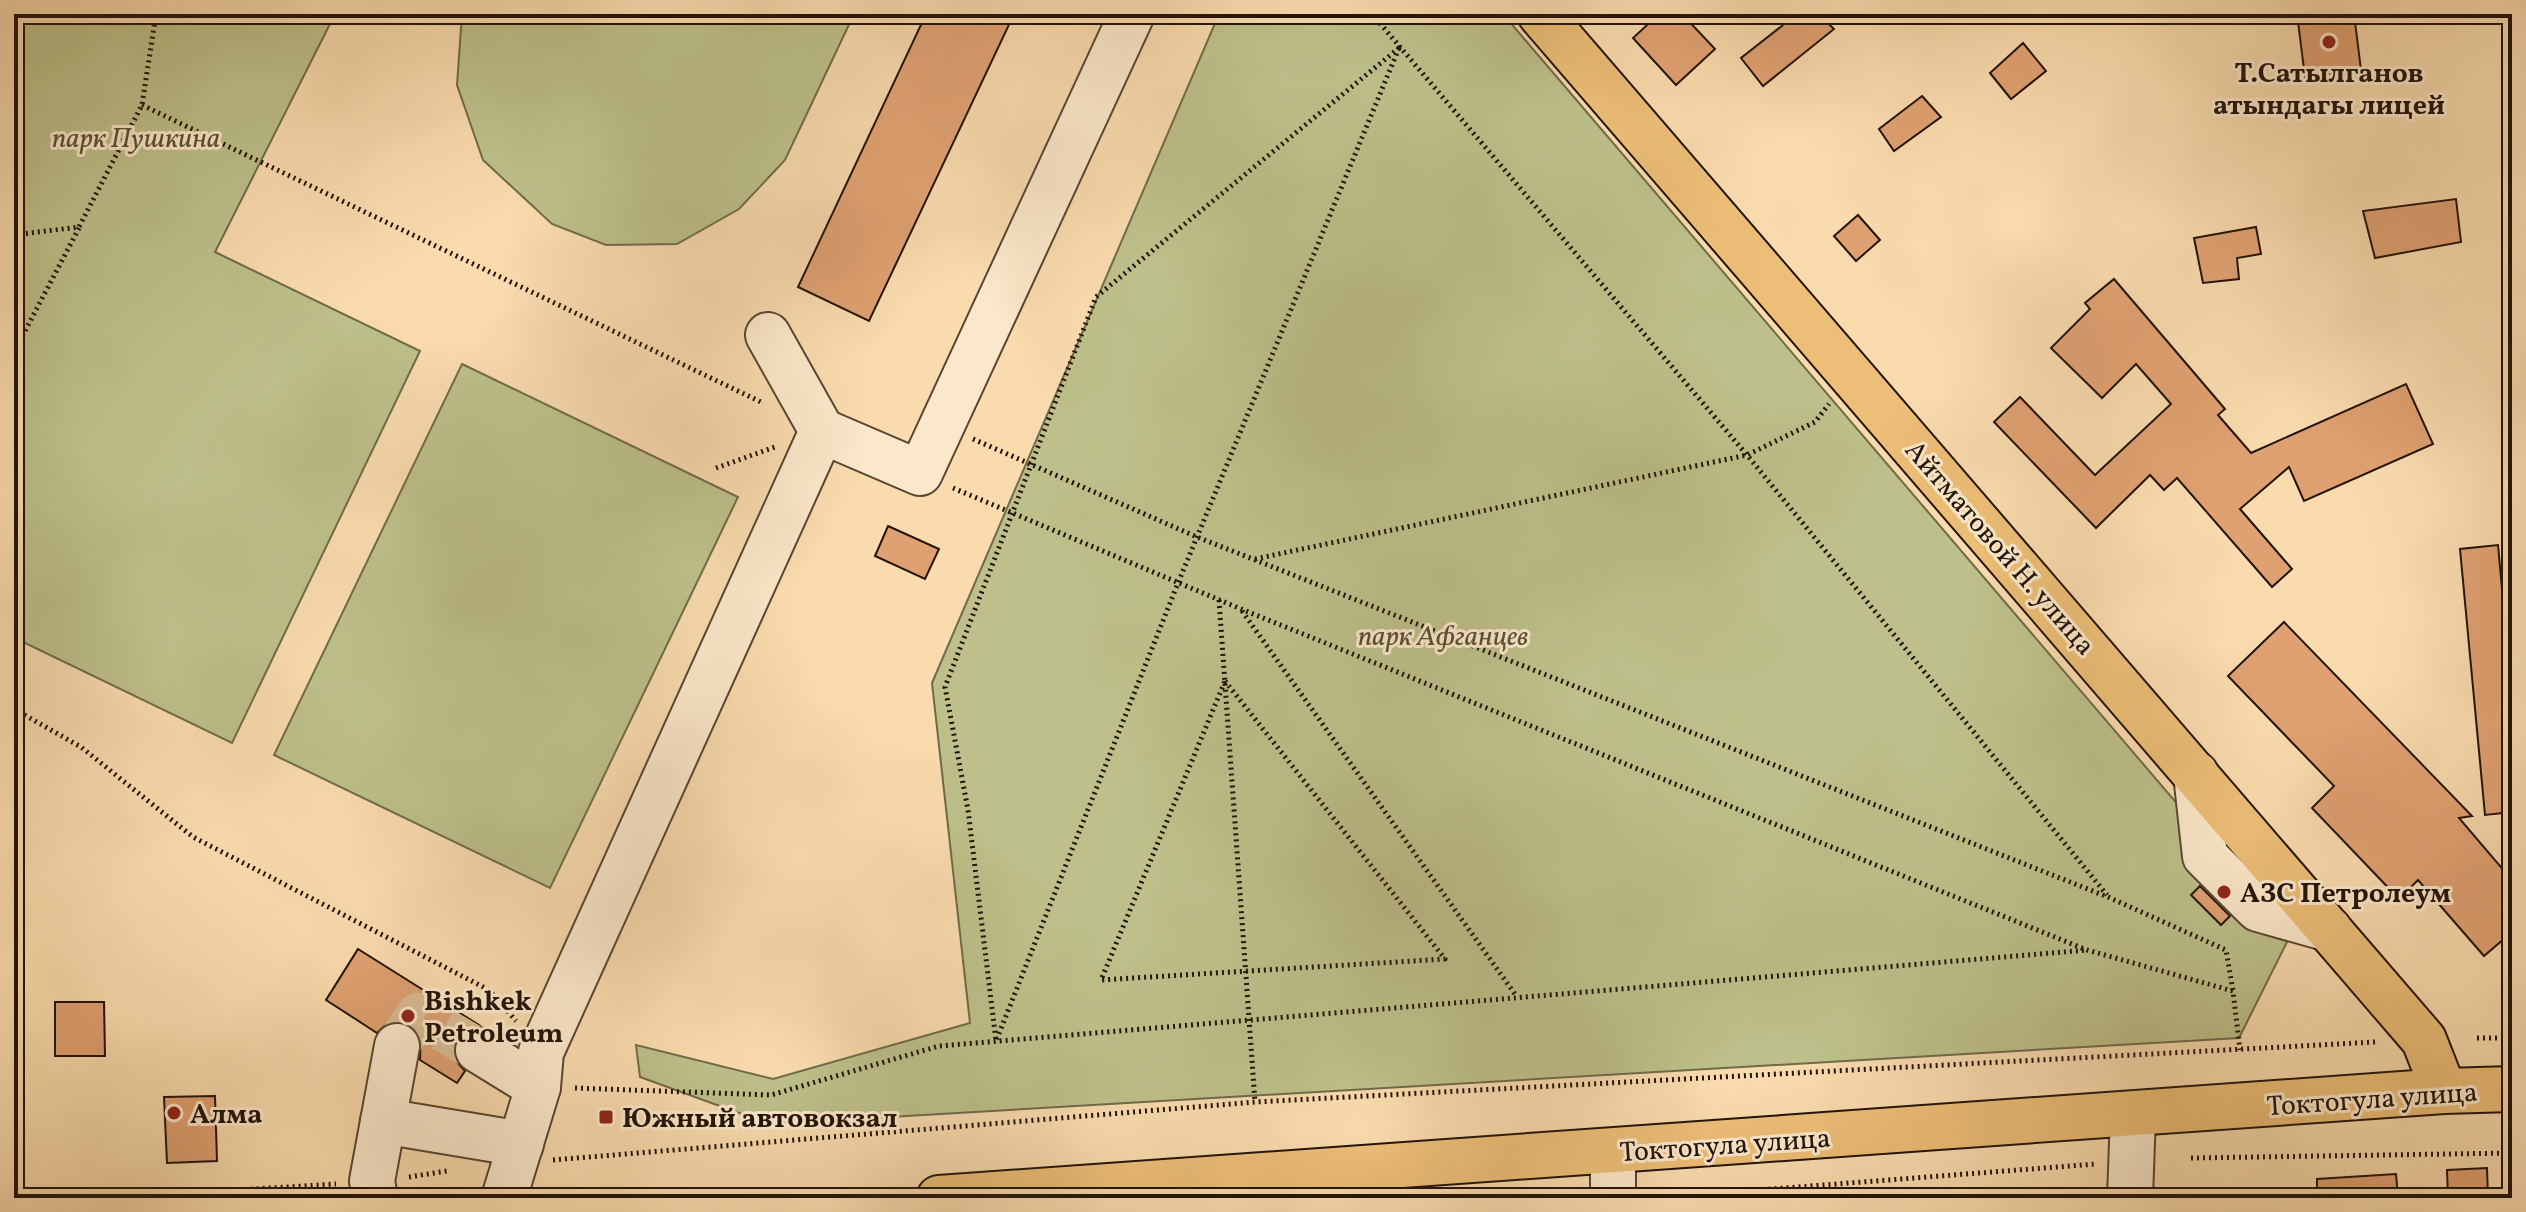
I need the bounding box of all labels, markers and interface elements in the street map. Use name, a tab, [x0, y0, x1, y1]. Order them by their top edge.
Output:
marker: Т.Сатылганов атындагы лицей	[2320, 33, 2338, 51]
place label: Т.Сатылганов атындагы лицей	[2213, 55, 2445, 126]
park label: парк Пушкина	[52, 120, 220, 159]
street label: Айтматовой Н. улица	[1895, 433, 2104, 665]
park label: парк Афганцев	[1358, 618, 1528, 657]
place label: АЗС Петролеум	[2240, 875, 2451, 914]
marker: АЗС Петролеум	[2215, 883, 2233, 901]
place label: Bishkek Petroleum	[424, 983, 563, 1054]
marker: Bishkek Petroleum	[399, 1007, 417, 1025]
street label: Токтогула улица	[2265, 1074, 2479, 1127]
place label: Алма	[190, 1096, 263, 1135]
place label: Южный автовокзал	[622, 1100, 897, 1139]
marker: Алма	[165, 1104, 183, 1122]
marker: Южный автовокзал	[597, 1108, 615, 1126]
street label: Токтогула улица	[1618, 1120, 1832, 1173]

